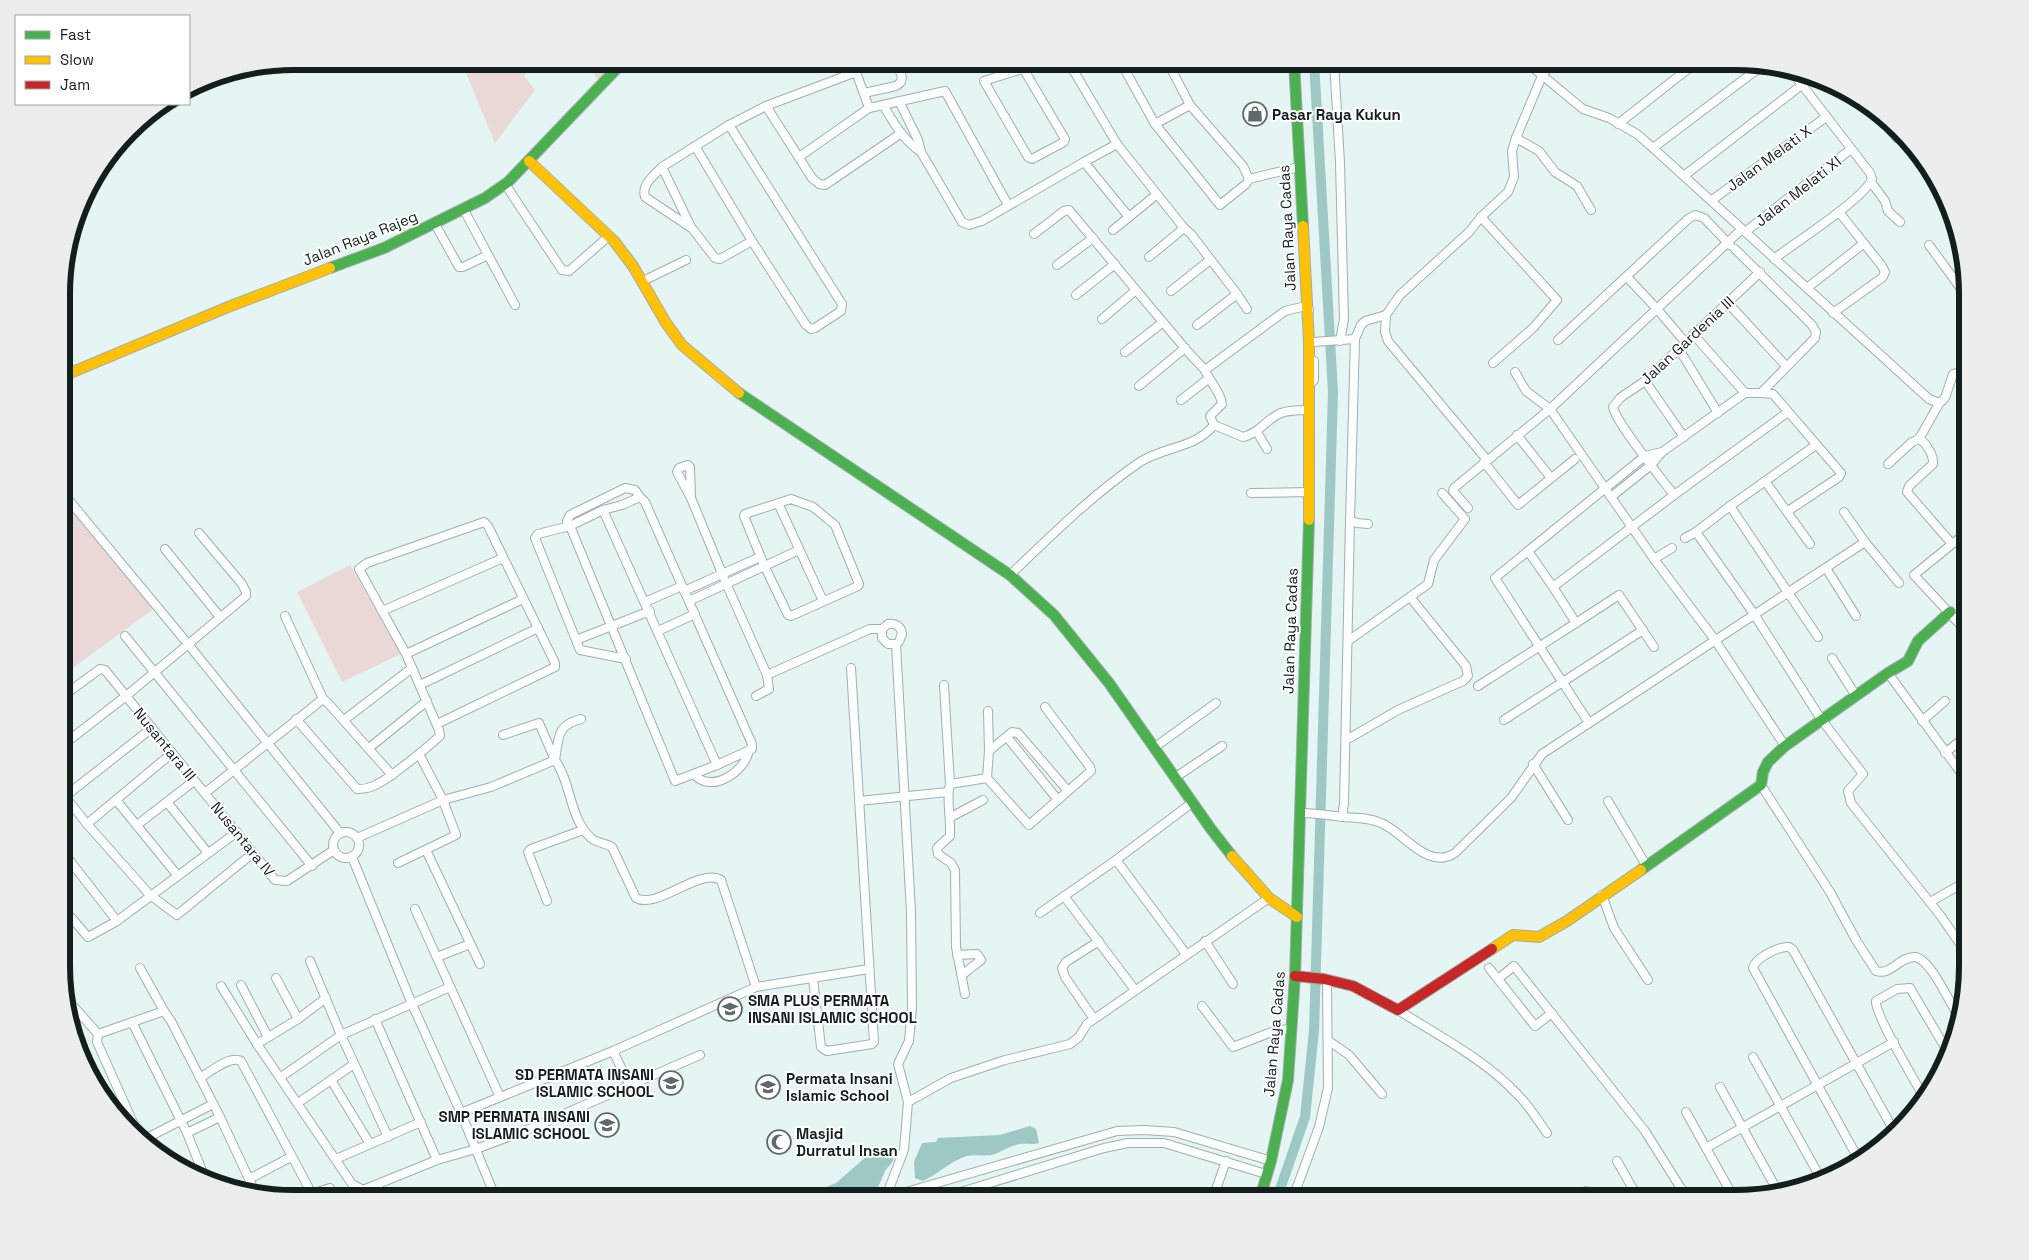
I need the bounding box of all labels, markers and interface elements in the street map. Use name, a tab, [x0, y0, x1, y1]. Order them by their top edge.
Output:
legend	[15, 15, 190, 105]
text: Fast	[60, 25, 91, 44]
text: Slow	[60, 50, 94, 69]
text: Jam	[60, 75, 90, 94]
shop icon: Pasar Raya Kukun	[1242, 101, 1268, 127]
place label: Pasar Raya Kukun	[1272, 105, 1401, 124]
street label: Jalan Melati X	[1723, 121, 1815, 195]
street label: Jalan Melati XI	[1751, 152, 1845, 230]
street label: Jalan Raya Cadas	[1274, 164, 1300, 292]
street label: Jalan Raya Rajeg	[300, 206, 420, 270]
street label: Jalan Gardenia III	[1636, 292, 1738, 388]
street label: Jalan Raya Cadas	[1278, 567, 1302, 694]
street label: Nusantara III	[130, 703, 200, 785]
street label: Nusantara IV	[207, 798, 279, 880]
street label: Jalan Raya Cadas	[1259, 970, 1289, 1098]
place label: SMA PLUS PERMATA INSANI ISLAMIC SCHOOL	[748, 991, 917, 1027]
school or university icon: SMA PLUS PERMATA INSANI ISLAMIC SCHOOL	[717, 996, 743, 1022]
place label: SD PERMATA INSANI ISLAMIC SCHOOL	[515, 1065, 654, 1101]
place label: Permata Insani Islamic School	[786, 1069, 893, 1105]
school or university icon: SD PERMATA INSANI ISLAMIC SCHOOL	[658, 1070, 684, 1096]
school or university icon: Permata Insani Islamic School	[755, 1074, 781, 1100]
place label: SMP PERMATA INSANI ISLAMIC SCHOOL	[439, 1107, 590, 1143]
school or university icon: SMP PERMATA INSANI ISLAMIC SCHOOL	[594, 1112, 620, 1138]
place label: Masjid Durratul Insan	[796, 1124, 898, 1160]
mosque icon: Masjid Durratul Insan	[766, 1129, 792, 1155]

